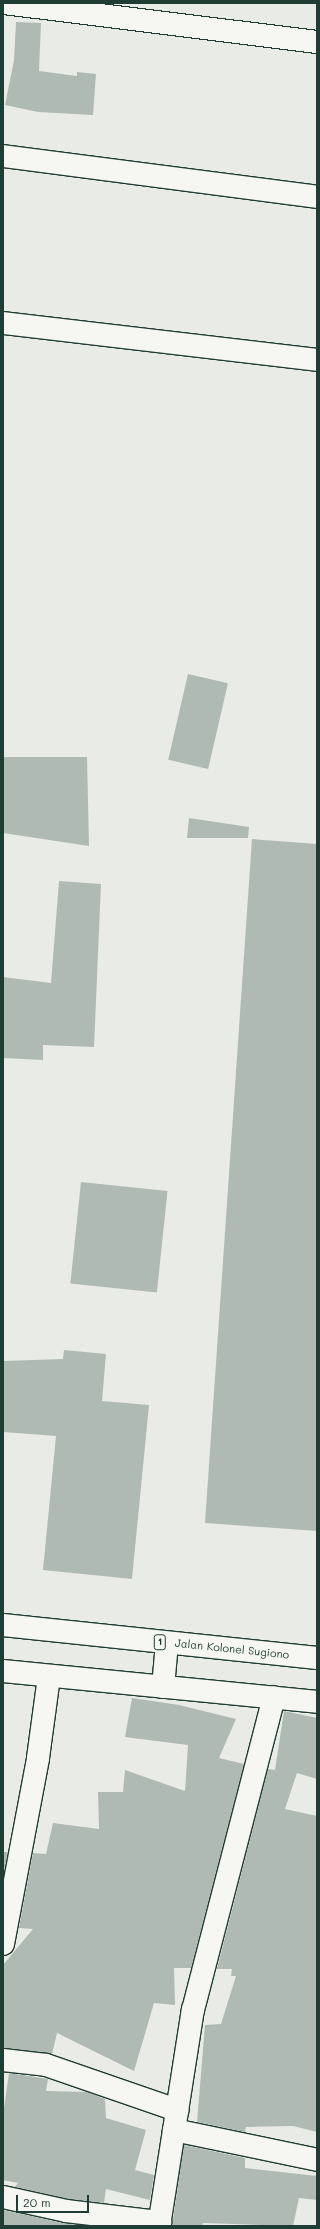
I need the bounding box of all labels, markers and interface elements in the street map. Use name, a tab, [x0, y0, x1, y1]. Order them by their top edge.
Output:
road number: 1	[153, 1634, 167, 1650]
street label: Jalan Kolonel Sugiono	[174, 1636, 290, 1662]
scale bar	[18, 2187, 91, 2213]
text: 20 m	[23, 2194, 51, 2210]

